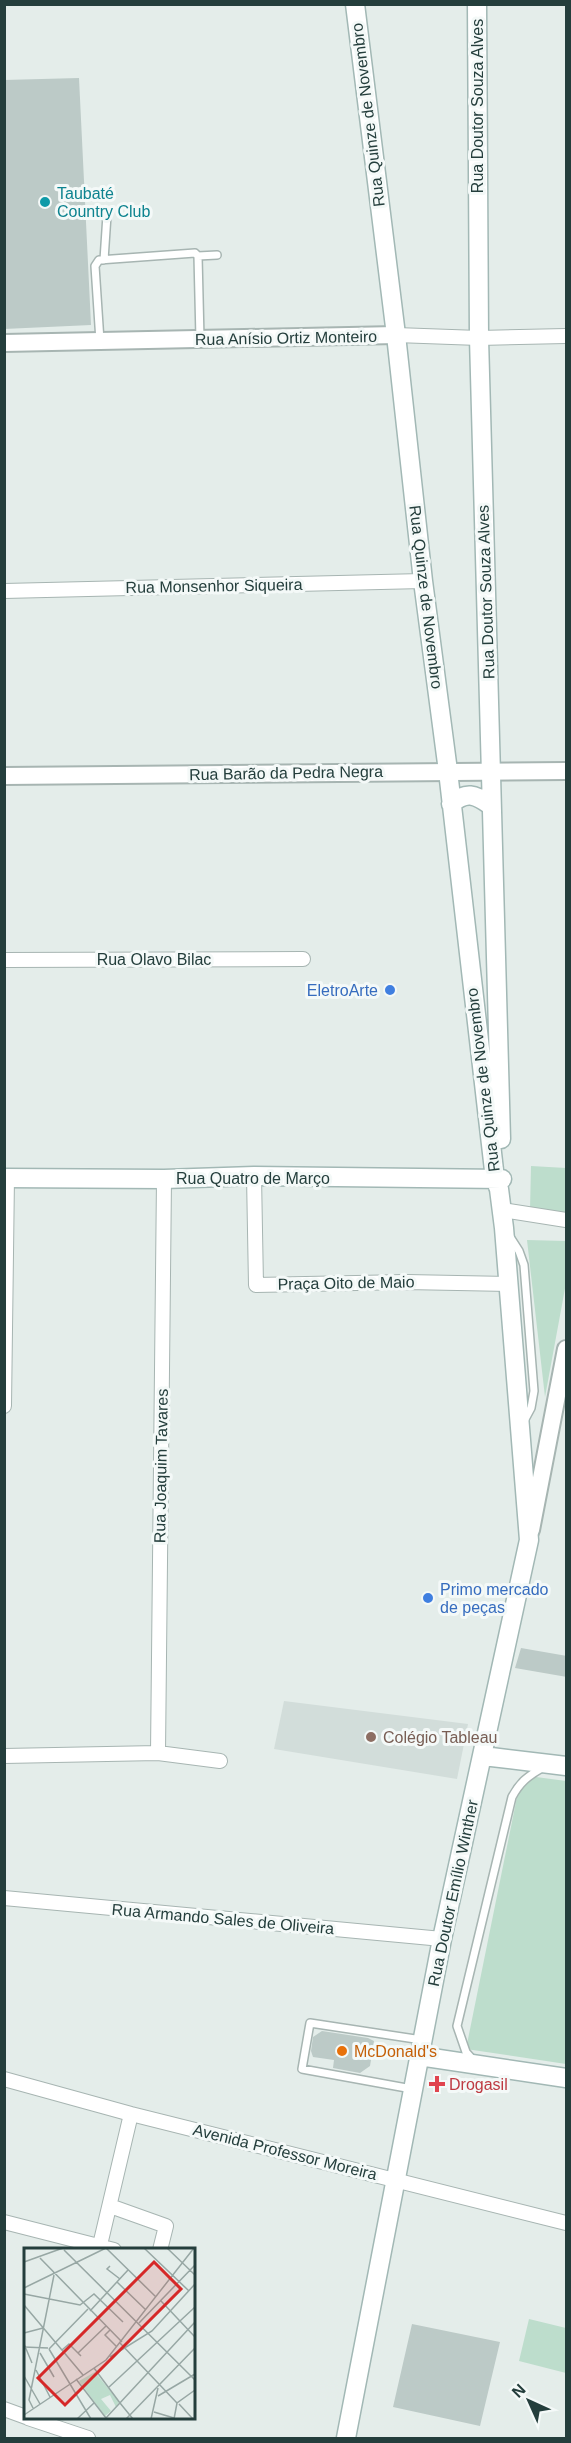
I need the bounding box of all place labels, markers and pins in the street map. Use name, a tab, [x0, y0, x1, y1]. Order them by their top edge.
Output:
place label: Taubaté Country Club	[57, 185, 150, 220]
marker: Taubaté Country Club	[38, 195, 52, 209]
place label: EletroArte	[307, 982, 378, 999]
marker: EletroArte	[383, 983, 397, 997]
place label: Primo mercado de peças	[440, 1581, 549, 1616]
marker: Primo mercado de peças	[421, 1591, 435, 1605]
place label: Colégio Tableau	[383, 1729, 497, 1746]
marker: Colégio Tableau	[364, 1730, 378, 1744]
place label: McDonald's	[354, 2043, 437, 2060]
marker: McDonald's	[335, 2044, 349, 2058]
place label: Drogasil	[449, 2076, 508, 2093]
marker: Drogasil	[430, 2077, 444, 2091]

